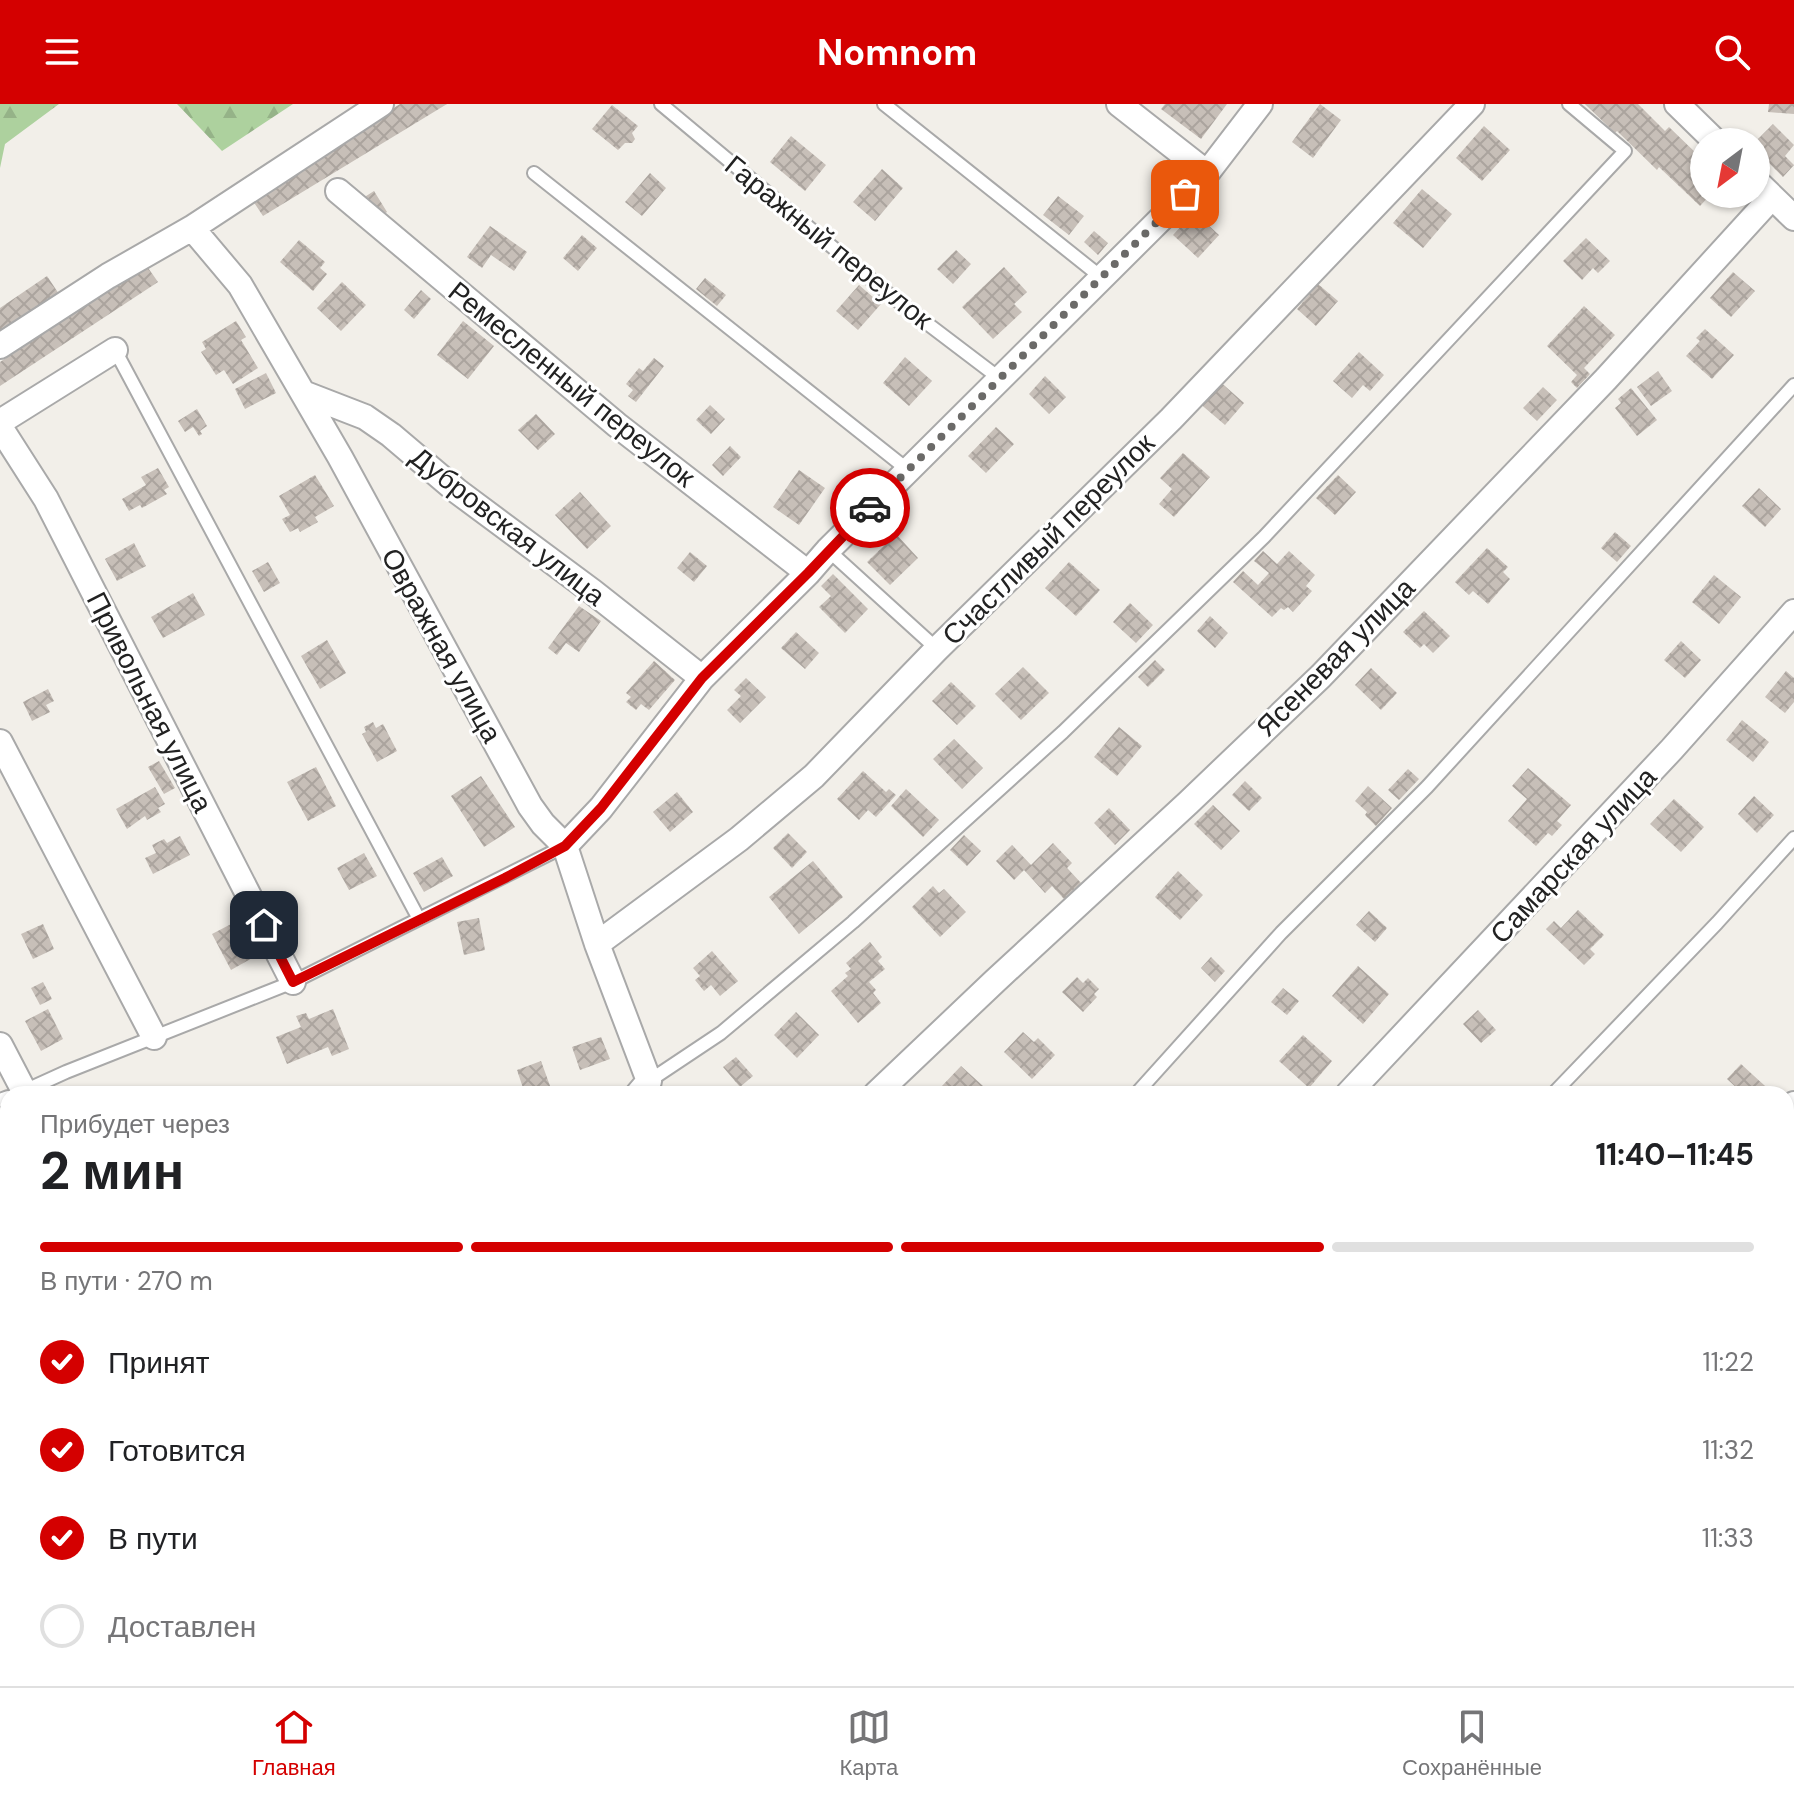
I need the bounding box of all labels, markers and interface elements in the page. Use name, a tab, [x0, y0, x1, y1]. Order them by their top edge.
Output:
text: Nomnom	[817, 29, 977, 76]
icon: menu	[40, 30, 84, 74]
icon: search	[1710, 30, 1754, 74]
north arrow	[1690, 128, 1770, 208]
map controls	[1690, 128, 1770, 208]
street label: Гаражный переулок	[717, 147, 941, 338]
pin	[1151, 160, 1219, 228]
icon: bag	[1163, 172, 1207, 216]
street label: Ремесленный переулок	[441, 273, 703, 496]
street label: Счастливый переулок	[934, 425, 1163, 653]
street label: Дубровская улица	[403, 439, 613, 614]
courier	[830, 468, 910, 548]
icon: car	[848, 486, 892, 530]
street label: Овражная улица	[373, 541, 511, 750]
street label: Ясеневая улица	[1248, 570, 1423, 745]
street label: Привольная улица	[78, 586, 221, 819]
street label: Самарская улица	[1482, 759, 1665, 952]
pin	[230, 891, 298, 959]
icon: home	[242, 903, 286, 947]
text: Прибудет через	[40, 1107, 230, 1141]
text: 11:40–11:45	[1595, 1135, 1754, 1174]
text: 2 мин	[40, 1137, 184, 1205]
text: В пути · 270 m	[40, 1264, 213, 1298]
icon: check	[40, 1340, 84, 1384]
text: Принят	[108, 1343, 210, 1382]
text: 11:22	[1703, 1345, 1754, 1379]
icon: check	[40, 1428, 84, 1472]
text: Готовится	[108, 1431, 246, 1470]
text: 11:32	[1702, 1433, 1754, 1467]
icon: check	[40, 1516, 84, 1560]
text: В пути	[108, 1519, 198, 1558]
text: 11:33	[1702, 1521, 1754, 1555]
text: Доставлен	[108, 1607, 256, 1646]
tab: Главная	[252, 1705, 336, 1782]
tab: Карта	[839, 1705, 898, 1782]
tab: Сохранённые	[1402, 1705, 1542, 1782]

